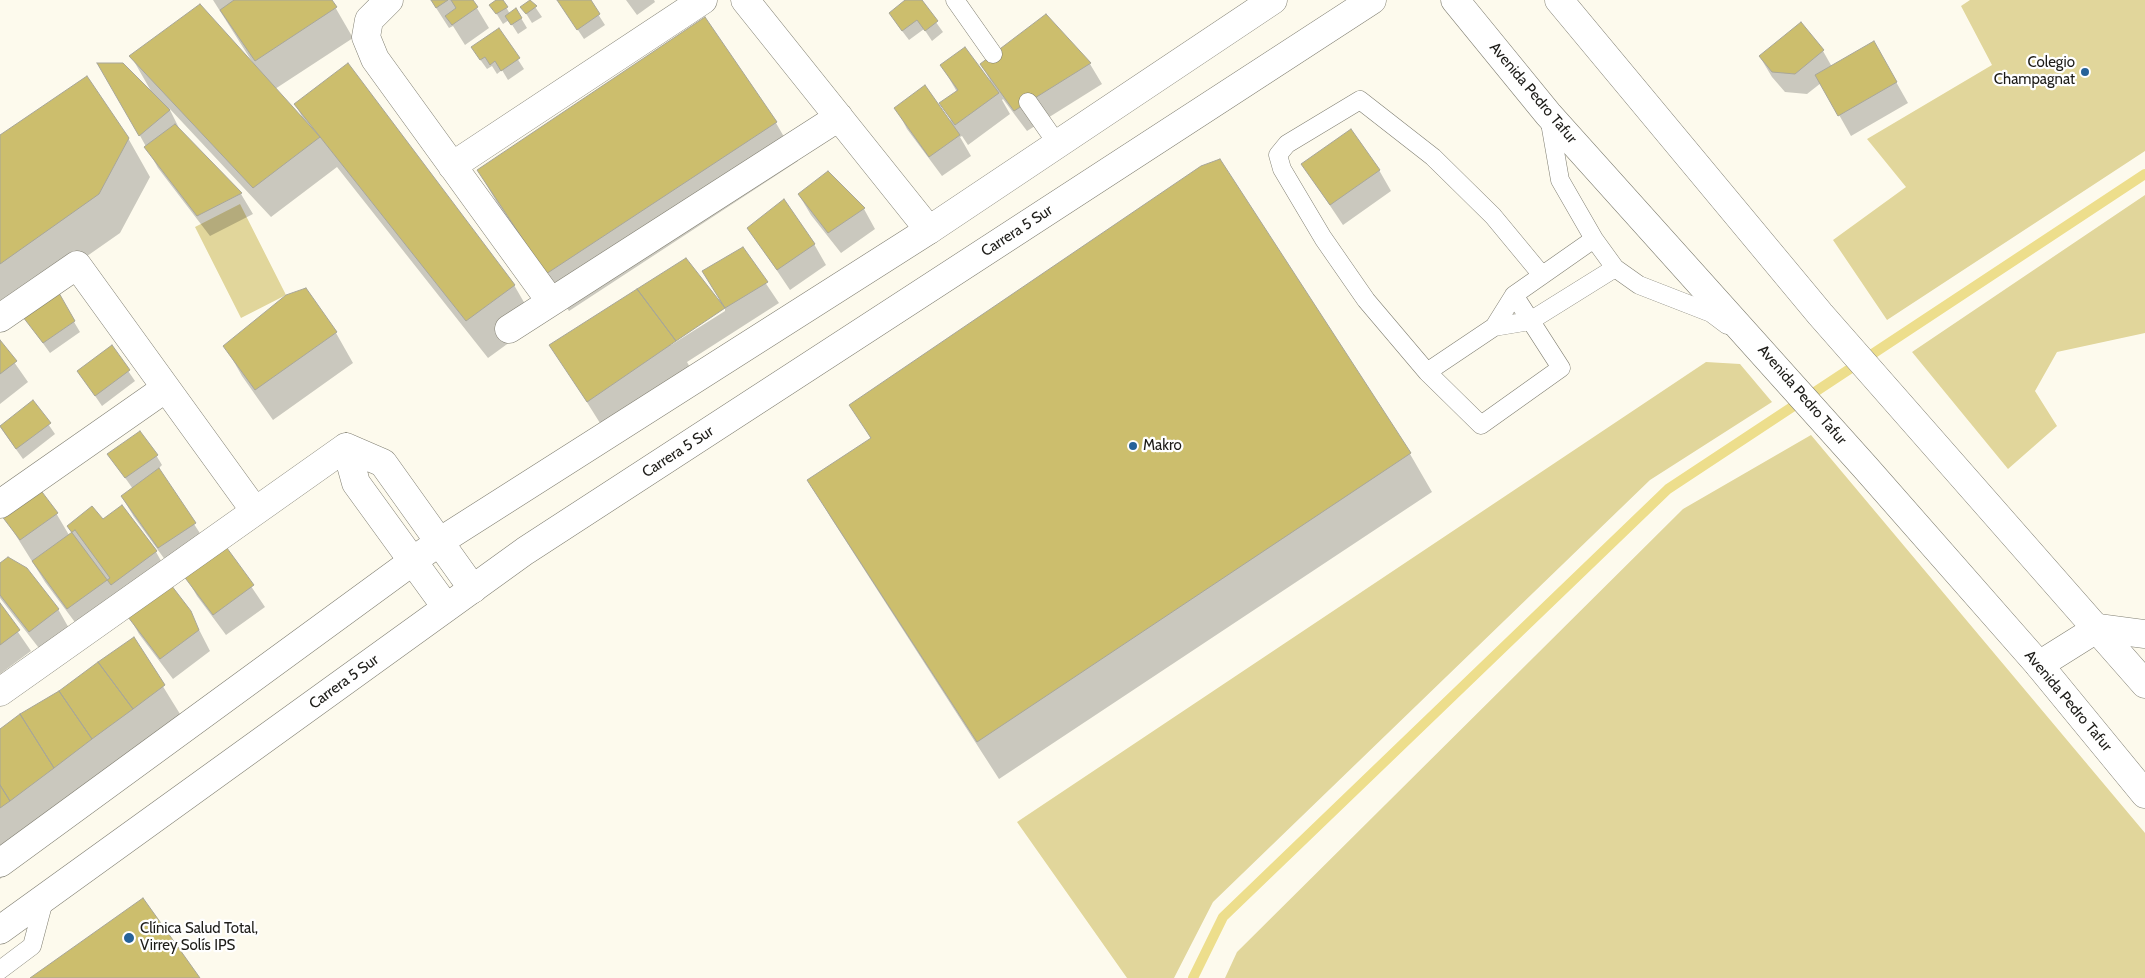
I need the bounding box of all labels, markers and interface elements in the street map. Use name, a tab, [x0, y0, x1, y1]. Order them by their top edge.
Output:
street label: Avenida Pedro Tafur	[1485, 39, 1581, 147]
place label: Colegio Champagnat	[1994, 54, 2075, 89]
marker: Colegio Champagnat	[2079, 66, 2091, 78]
street label: Carrera 5 Sur	[978, 201, 1056, 261]
street label: Avenida Pedro Tafur	[1754, 341, 1850, 449]
street label: Carrera 5 Sur	[639, 422, 717, 482]
place label: Makro	[1143, 437, 1182, 455]
marker: Makro	[1127, 440, 1139, 452]
street label: Avenida Pedro Tafur	[2020, 647, 2116, 755]
street label: Carrera 5 Sur	[306, 651, 382, 713]
place label: Clínica Salud Total, Virrey Solís IPS	[140, 920, 258, 955]
marker: Clínica Salud Total, Virrey Solís IPS	[122, 931, 136, 945]

